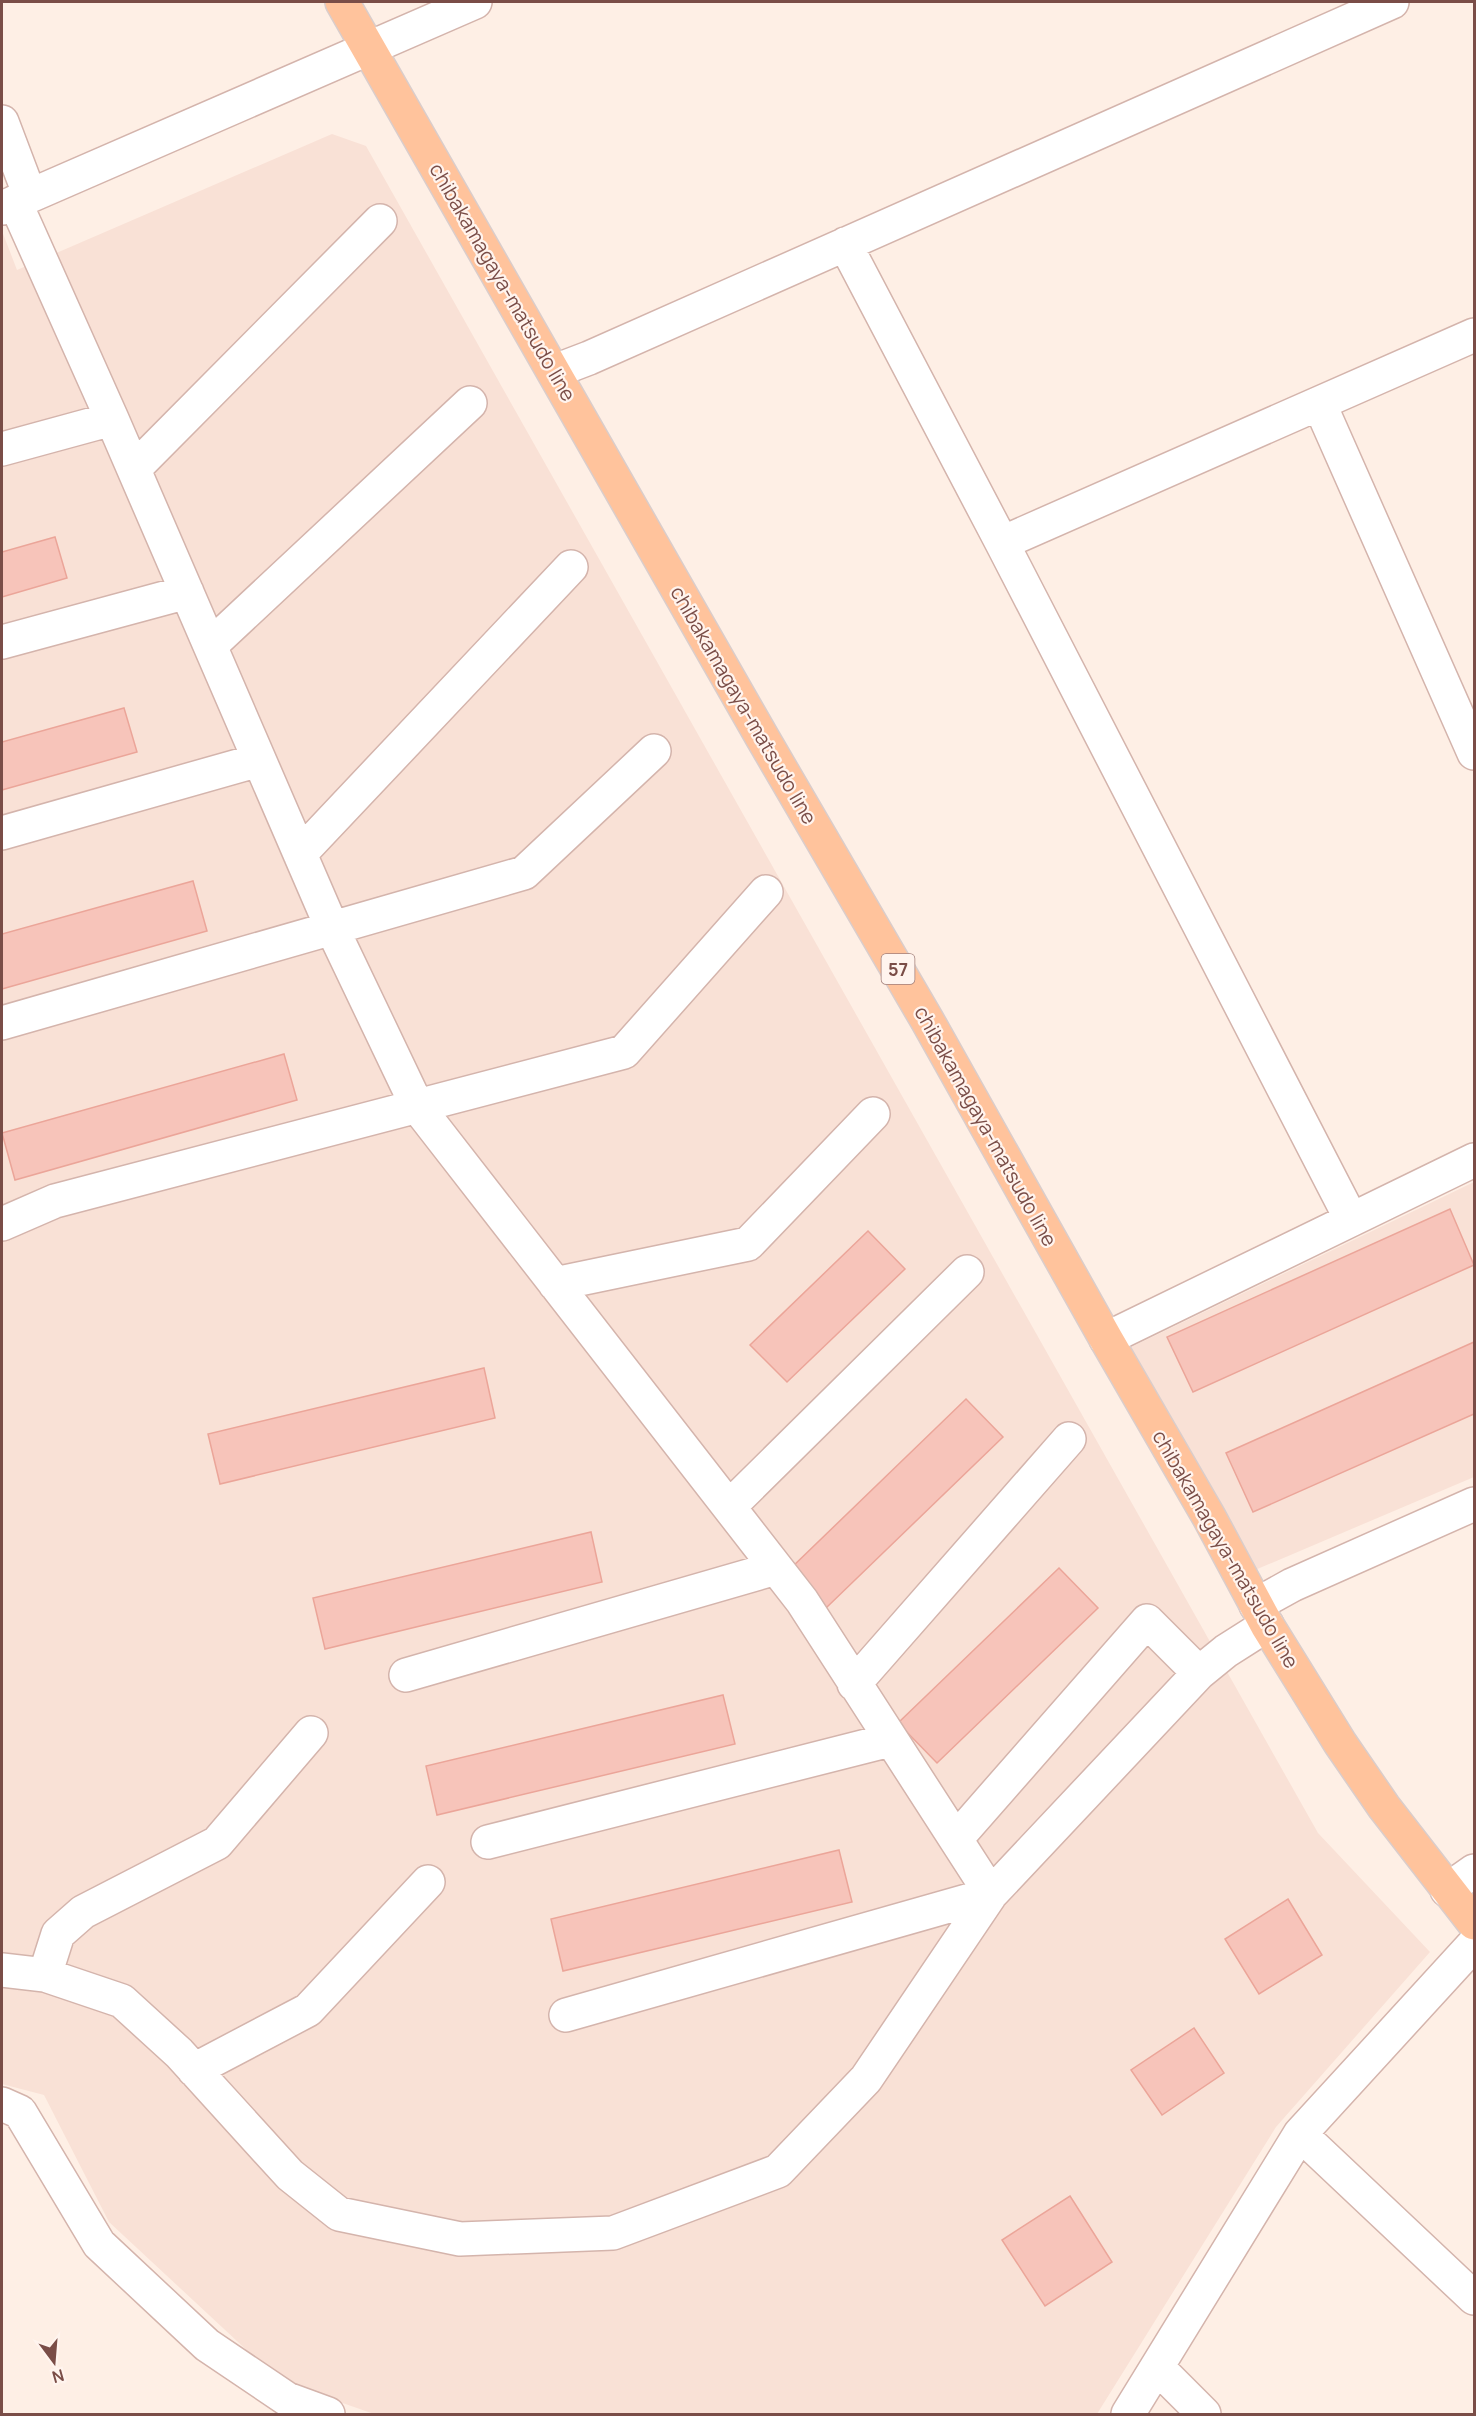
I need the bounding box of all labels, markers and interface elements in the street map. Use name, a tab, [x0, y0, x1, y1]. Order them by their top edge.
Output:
street label: chibakamagaya-matsudo line	[424, 158, 582, 406]
street label: chibakamagaya-matsudo line	[665, 581, 823, 829]
road number: 57	[882, 954, 914, 984]
street label: chibakamagaya-matsudo line	[909, 1001, 1063, 1251]
street label: chibakamagaya-matsudo line	[1147, 1425, 1305, 1673]
north arrow	[24, 2332, 84, 2392]
text: N	[50, 2364, 67, 2389]

